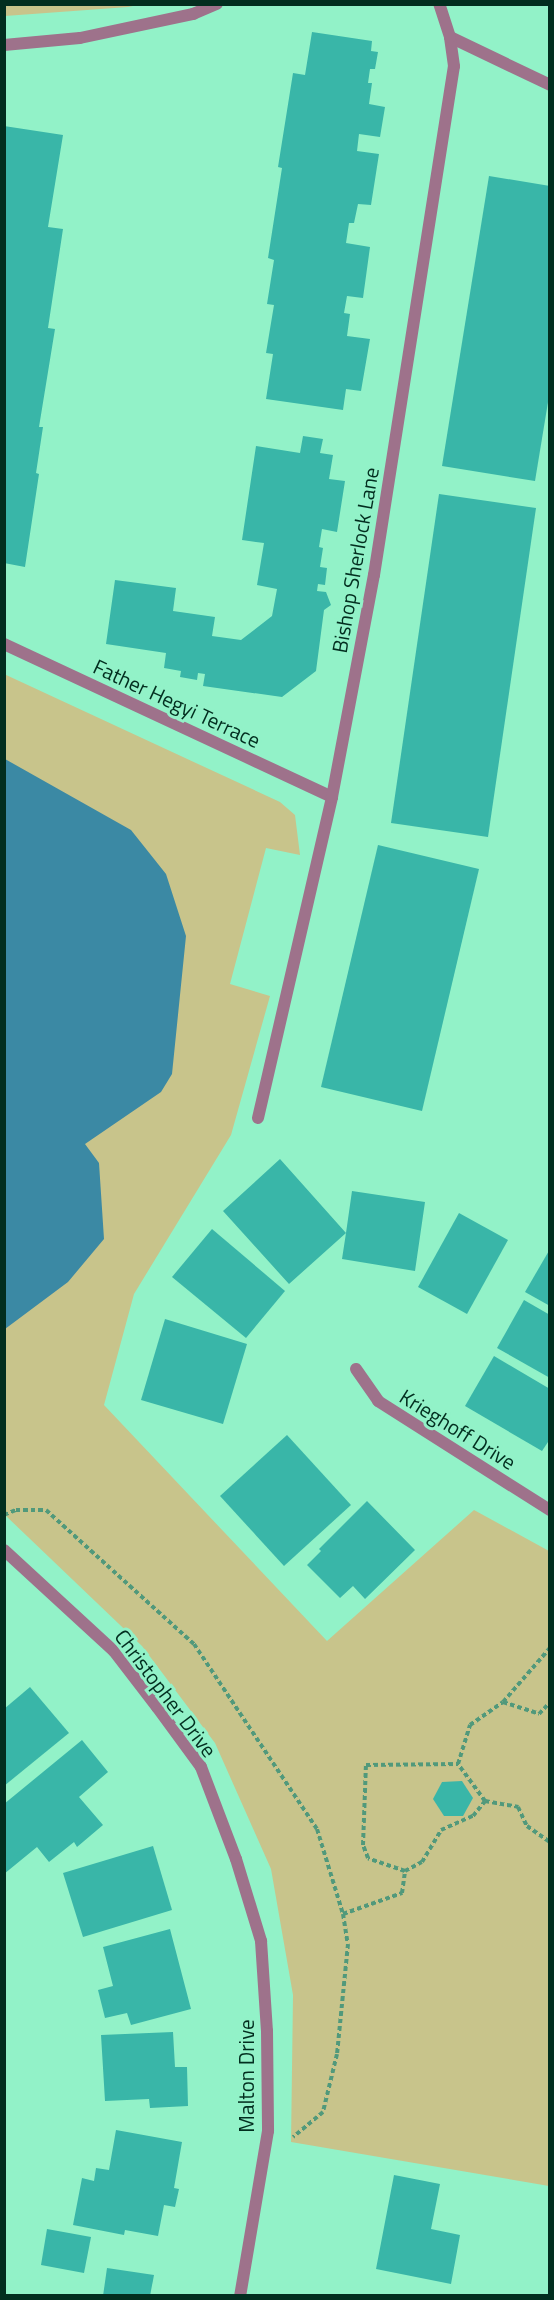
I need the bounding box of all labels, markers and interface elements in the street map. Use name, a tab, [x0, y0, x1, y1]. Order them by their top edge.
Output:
street label: Bishop Sherlock Lane	[326, 465, 384, 655]
street label: Father Hegyi Terrace	[90, 653, 264, 753]
street label: Krieghoff Drive	[395, 1383, 521, 1475]
street label: Christopher Drive	[110, 1624, 222, 1762]
street label: Malton Drive	[233, 2019, 259, 2133]

